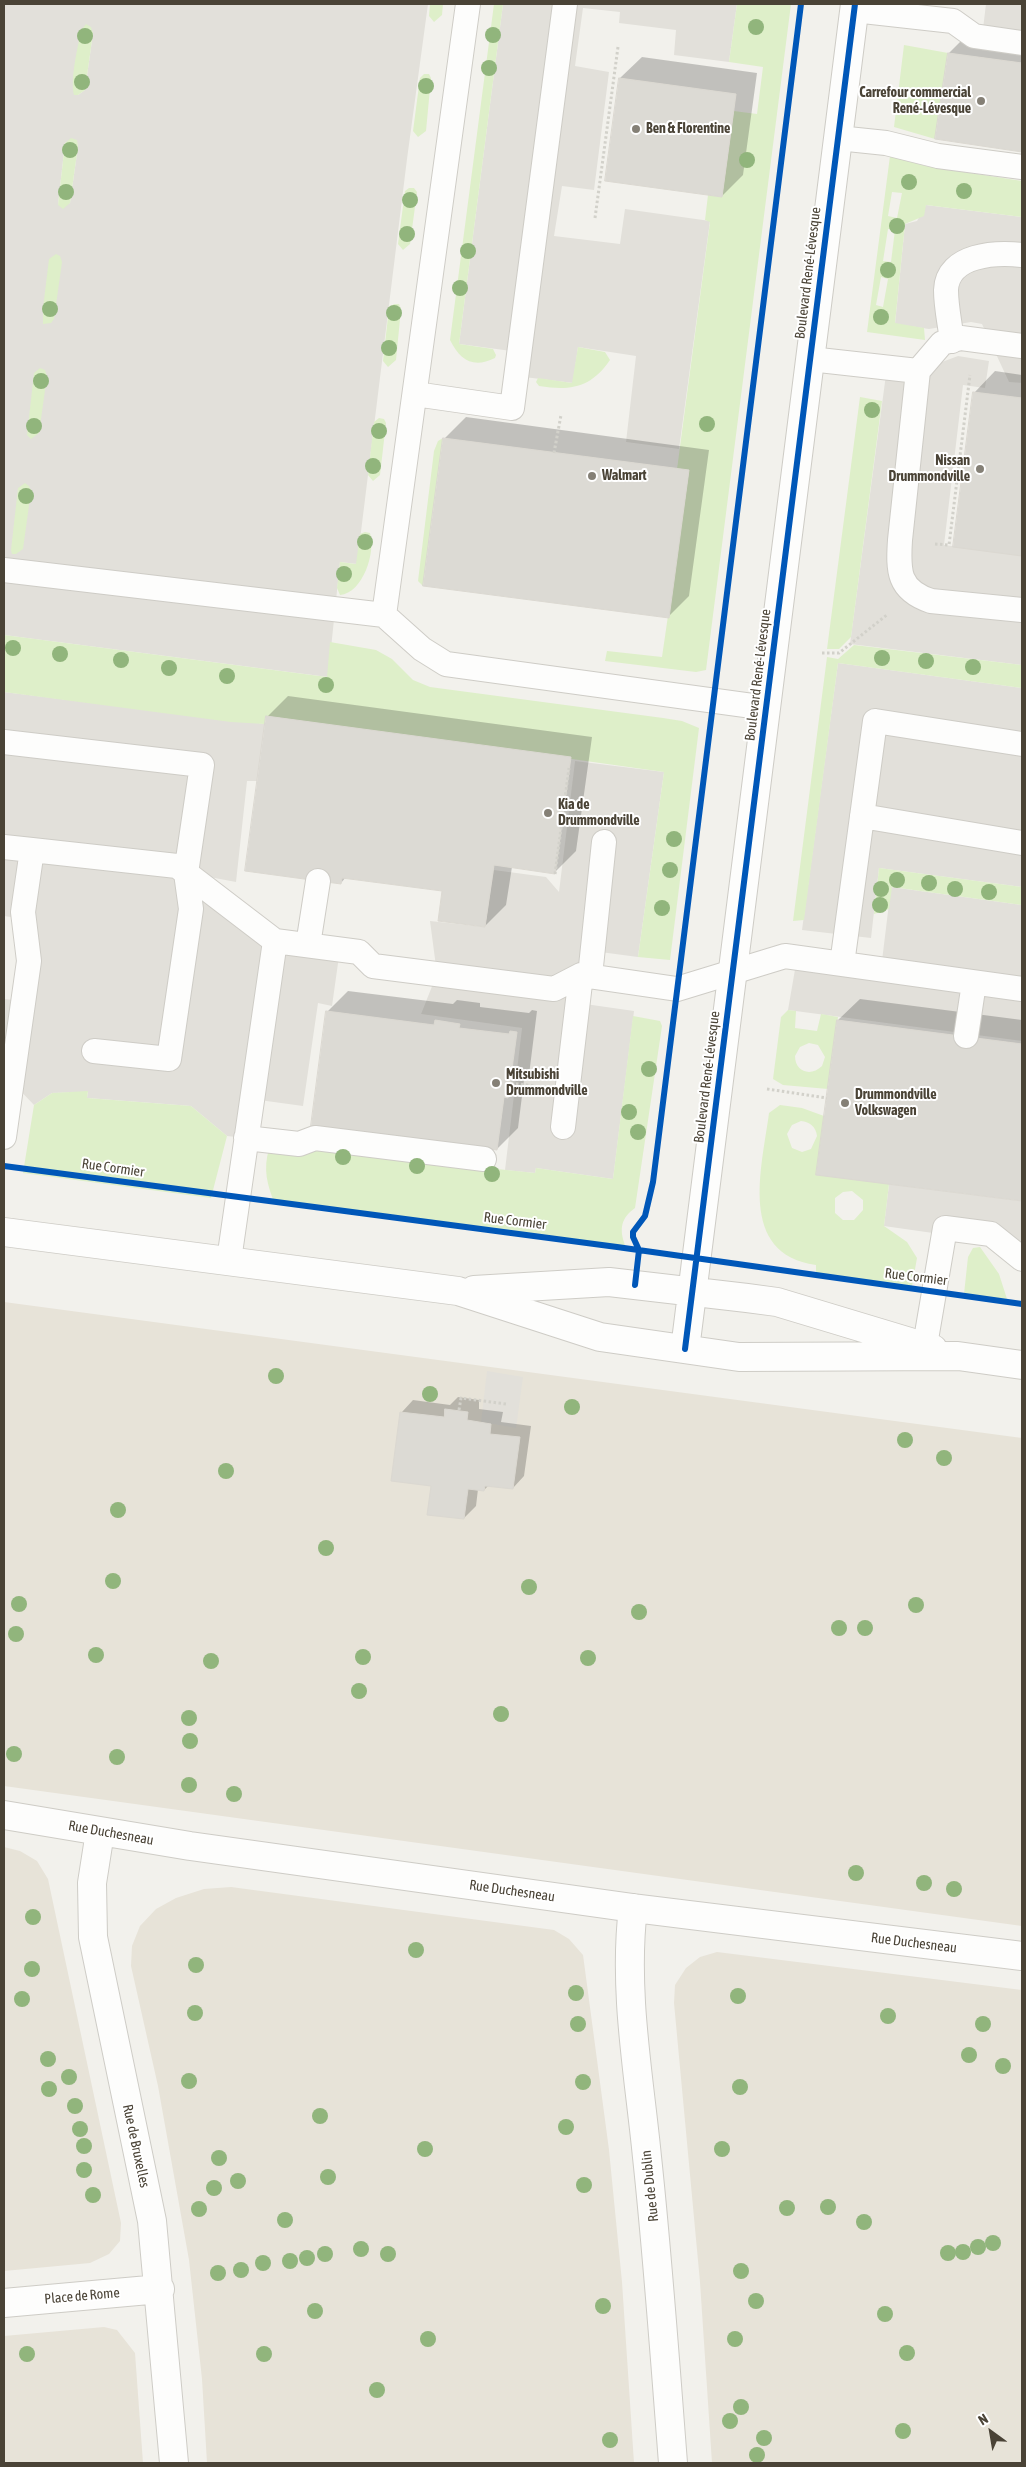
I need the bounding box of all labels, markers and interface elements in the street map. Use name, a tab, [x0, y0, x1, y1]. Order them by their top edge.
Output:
place label: Carrefour commercial René-Lévesque	[859, 85, 971, 118]
marker: Carrefour commercial René-Lévesque	[975, 95, 987, 107]
place label: Ben & Florentine	[646, 121, 730, 137]
marker: Ben & Florentine	[630, 123, 642, 135]
street label: Boulevard René-Lévesque	[792, 206, 824, 340]
place label: Nissan Drummondville	[888, 453, 970, 486]
marker: Nissan Drummondville	[974, 463, 986, 475]
place label: Walmart	[602, 468, 647, 484]
marker: Walmart	[586, 470, 598, 482]
street label: Boulevard René-Lévesque	[742, 608, 774, 742]
place label: Kia de Drummondville	[558, 797, 640, 830]
marker: Kia de Drummondville	[542, 807, 554, 819]
street label: Boulevard René-Lévesque	[691, 1010, 723, 1144]
place label: Mitsubishi Drummondville	[506, 1067, 588, 1100]
marker: Mitsubishi Drummondville	[490, 1077, 502, 1089]
place label: Drummondville Volkswagen	[855, 1087, 937, 1120]
marker: Drummondville Volkswagen	[839, 1097, 851, 1109]
street label: Rue Cormier	[81, 1155, 145, 1181]
street label: Rue Cormier	[483, 1209, 547, 1233]
street label: Rue Cormier	[884, 1265, 948, 1289]
street label: Rue Duchesneau	[67, 1817, 155, 1849]
street label: Rue Duchesneau	[468, 1877, 556, 1905]
street label: Rue Duchesneau	[870, 1929, 958, 1957]
street label: Rue de Bruxelles	[119, 2103, 153, 2189]
street label: Rue de Dublin	[638, 2149, 662, 2223]
street label: Place de Rome	[44, 2284, 120, 2308]
north arrow	[966, 2407, 1016, 2457]
text: N	[975, 2410, 991, 2428]

